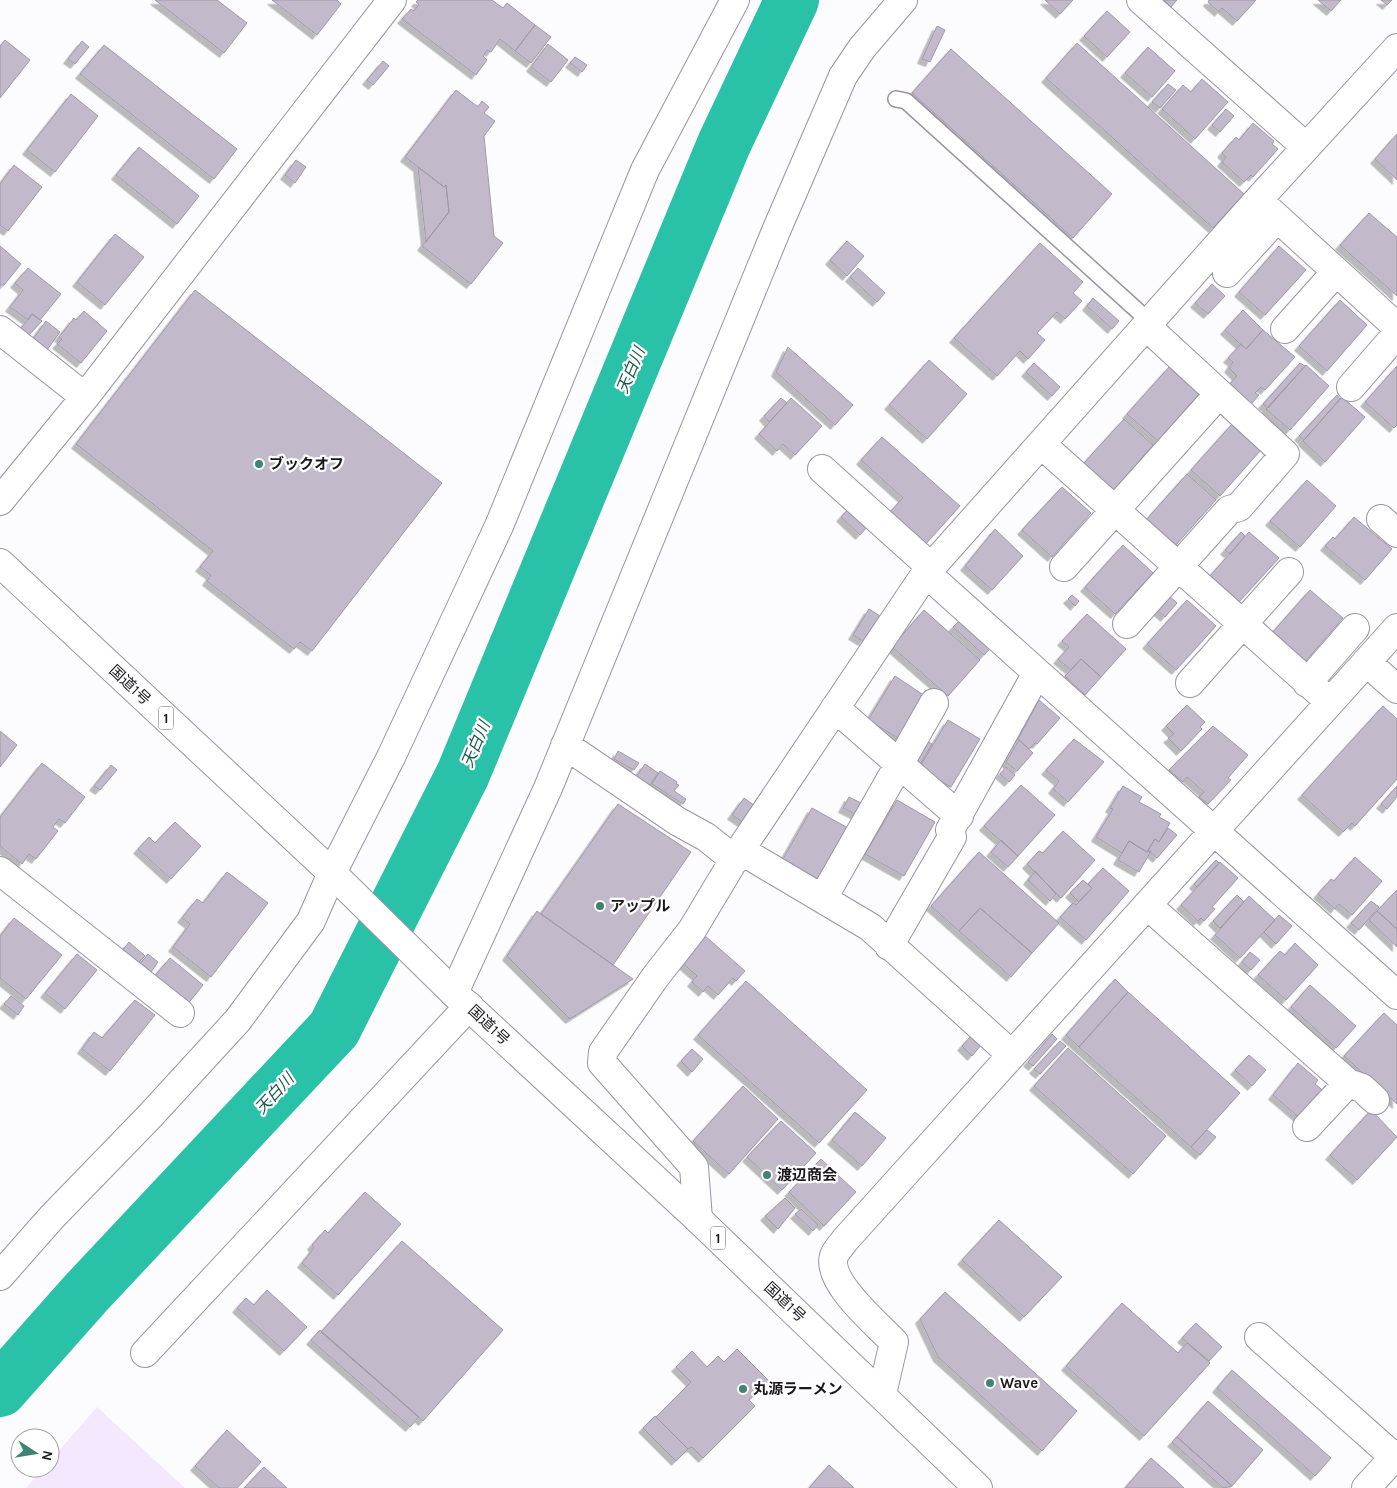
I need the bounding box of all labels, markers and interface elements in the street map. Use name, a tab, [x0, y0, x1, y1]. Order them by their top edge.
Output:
water label: 天白川	[612, 343, 649, 396]
place label: ブックオフ	[269, 455, 344, 473]
marker: ブックオフ	[253, 458, 265, 470]
street label: 国道1号	[106, 661, 154, 709]
road number: 1	[158, 706, 174, 730]
water label: 天白川	[457, 717, 494, 770]
place label: アップル	[610, 897, 670, 915]
marker: アップル	[594, 900, 606, 912]
street label: 国道1号	[465, 1001, 513, 1049]
water label: 天白川	[251, 1068, 299, 1117]
place label: 渡辺商会	[777, 1166, 837, 1184]
marker: 渡辺商会	[761, 1169, 773, 1181]
road number: 1	[710, 1226, 726, 1250]
street label: 国道1号	[761, 1278, 809, 1326]
place label: Wave	[1000, 1374, 1038, 1392]
marker: Wave	[984, 1377, 996, 1389]
place label: 丸源ラーメン	[753, 1380, 842, 1398]
marker: 丸源ラーメン	[737, 1383, 749, 1395]
north arrow	[10, 1428, 60, 1478]
text: N	[38, 1449, 57, 1462]

